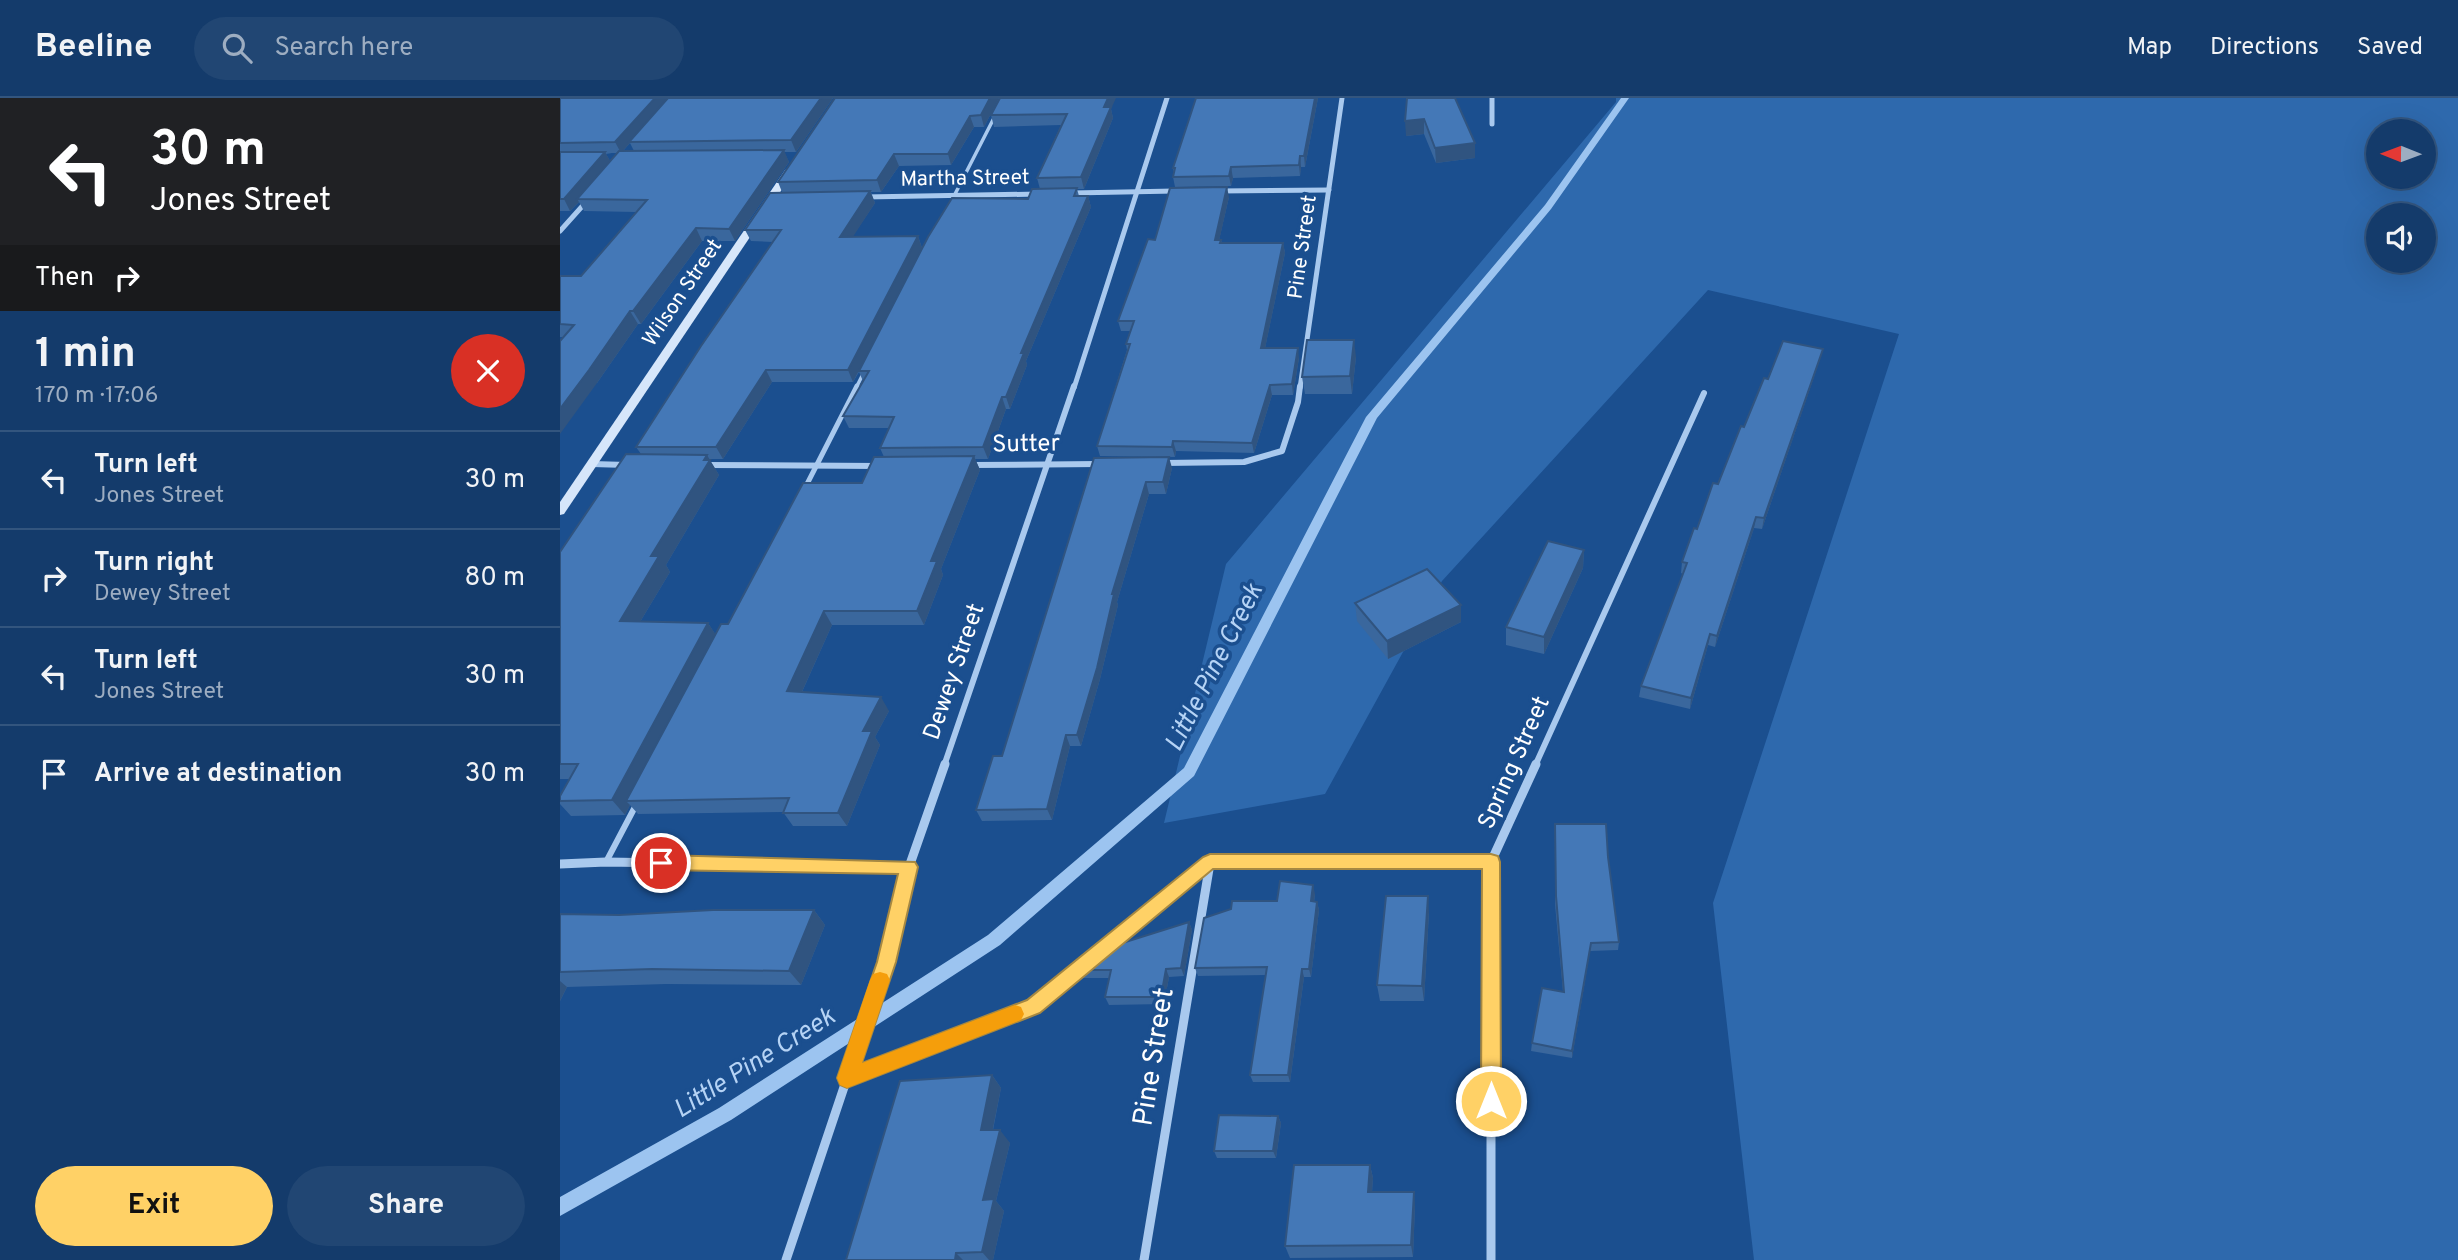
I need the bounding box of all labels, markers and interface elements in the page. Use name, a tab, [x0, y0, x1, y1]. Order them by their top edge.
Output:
search box	[194, 17, 684, 80]
text: Beeline	[35, 27, 152, 69]
icon: search	[218, 29, 256, 67]
text: Search here	[274, 32, 413, 65]
text: Map	[2127, 33, 2172, 63]
text: Directions	[2210, 33, 2319, 63]
text: Saved	[2357, 33, 2423, 63]
north arrow	[2366, 119, 2436, 189]
map controls	[2366, 119, 2436, 273]
text: 30 m	[150, 121, 266, 183]
icon: left	[35, 126, 126, 217]
street label: Martha Street	[900, 164, 1030, 194]
text: Jones Street	[150, 182, 331, 222]
street label: Pine Street	[1282, 193, 1324, 301]
button: sound	[2366, 203, 2436, 273]
street label: Wilson Street	[637, 234, 729, 352]
icon: right	[108, 259, 146, 297]
text: Then	[35, 262, 94, 295]
text: 1 min	[35, 329, 136, 382]
button: close	[451, 334, 525, 408]
text: 170 m · 17:06	[35, 382, 159, 411]
street label: Sutter	[992, 429, 1060, 461]
text: Turn left	[94, 449, 198, 482]
icon: left	[35, 461, 73, 499]
text: 30 m	[465, 464, 525, 497]
text: Jones Street	[94, 482, 224, 511]
text: Turn right	[94, 547, 214, 580]
icon: right	[35, 559, 73, 597]
text: 80 m	[465, 562, 525, 595]
water label: Little Pine Creek	[1158, 578, 1272, 758]
text: Dewey Street	[94, 580, 231, 609]
street label: Dewey Street	[918, 600, 992, 744]
text: Turn left	[94, 645, 198, 678]
icon: left	[35, 657, 73, 695]
text: 30 m	[465, 660, 525, 693]
text: Jones Street	[94, 678, 224, 707]
street label: Spring Street	[1472, 692, 1558, 834]
icon: arrive	[35, 755, 73, 793]
text: Arrive at destination	[94, 758, 342, 791]
text: 30 m	[465, 758, 525, 791]
pin	[631, 833, 691, 893]
icon: arrive	[642, 844, 680, 882]
street label: Pine Street	[1126, 985, 1184, 1129]
water label: Little Pine Creek	[668, 1001, 843, 1127]
position arrow	[1454, 1064, 1528, 1138]
button: Exit	[35, 1166, 273, 1246]
button: Share	[287, 1166, 525, 1246]

